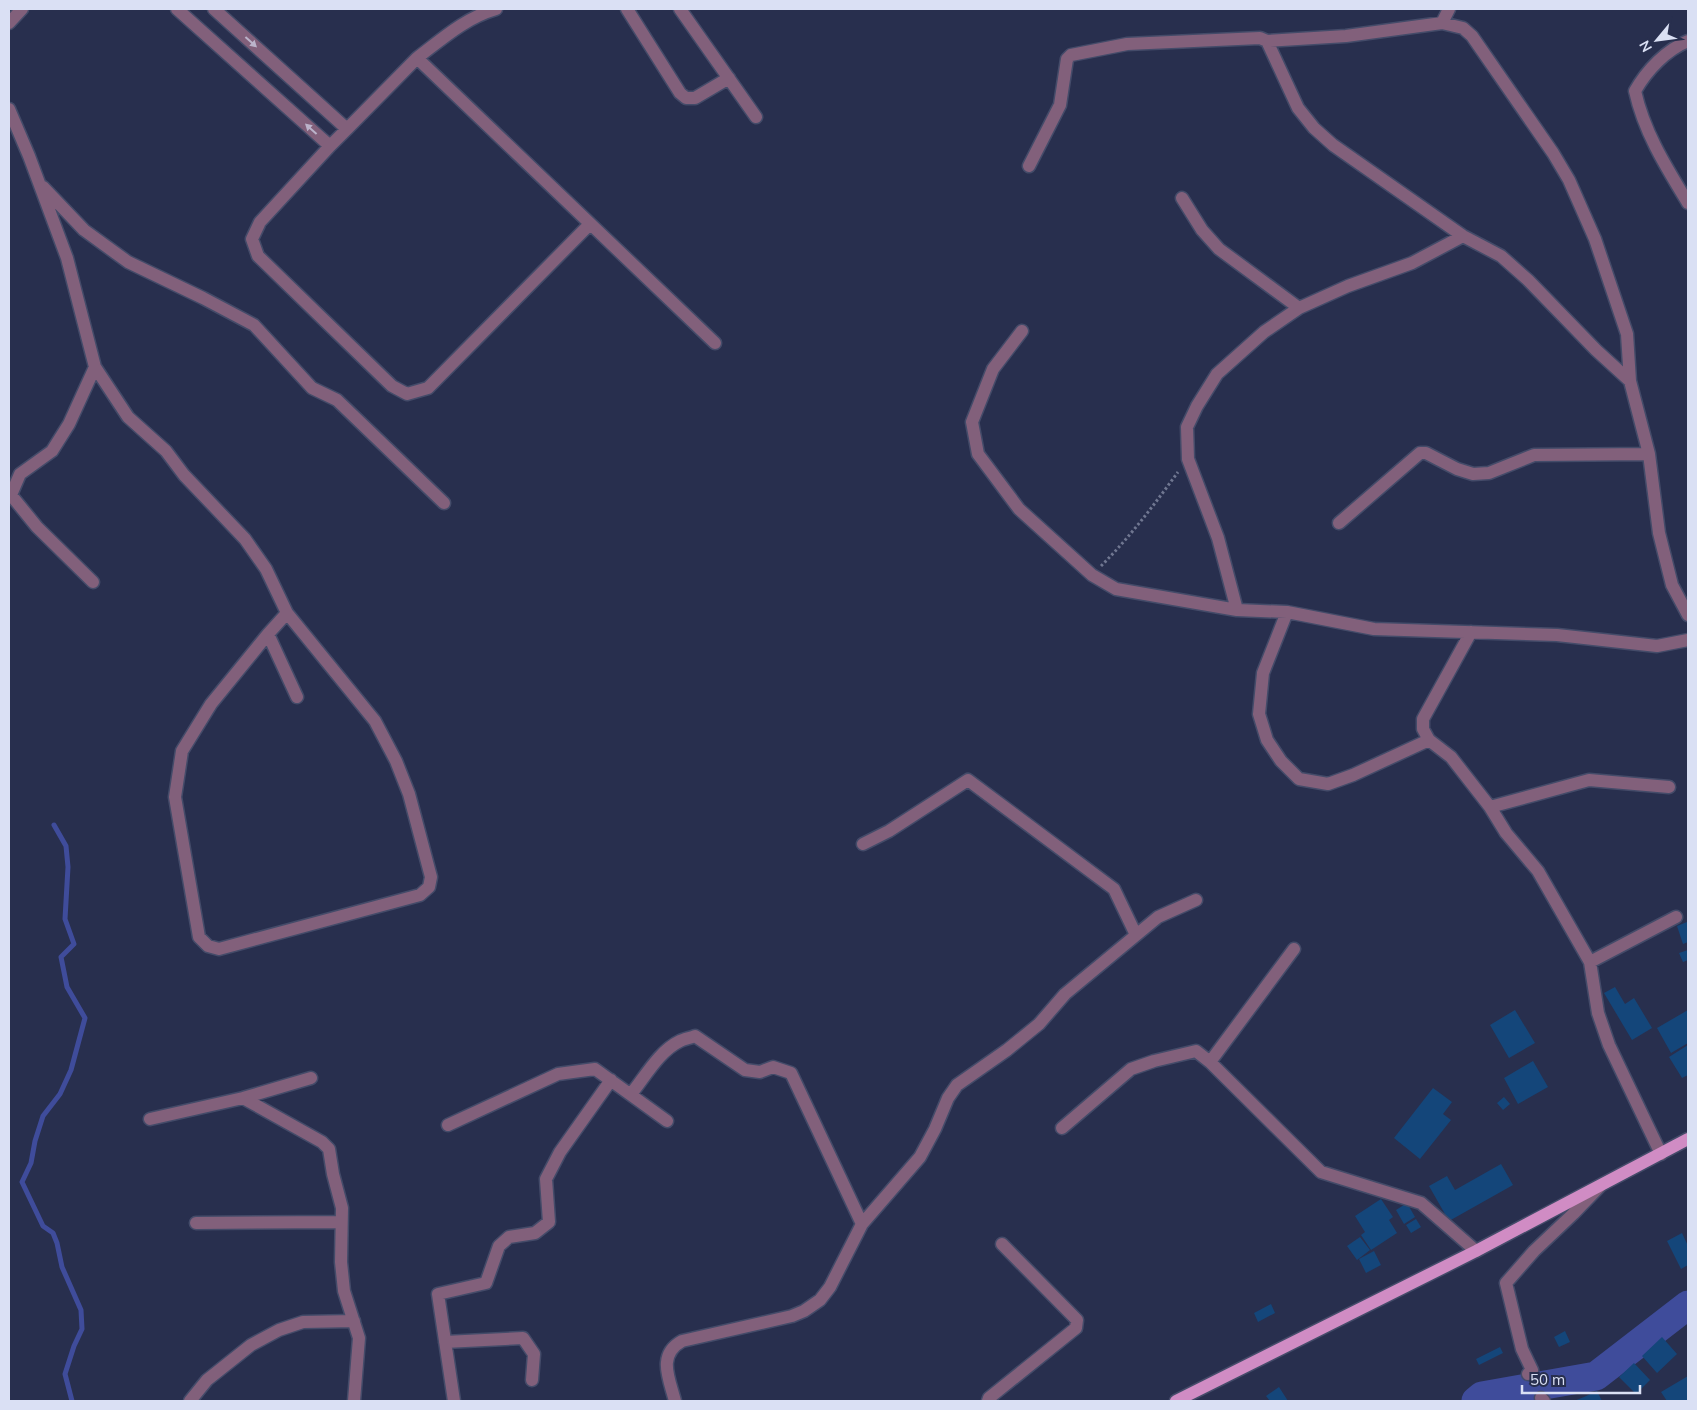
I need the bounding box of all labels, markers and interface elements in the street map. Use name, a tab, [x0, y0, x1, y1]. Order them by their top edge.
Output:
north arrow	[1632, 15, 1682, 65]
one-way arrow	[244, 36, 257, 47]
text: N	[1635, 37, 1656, 55]
one-way arrow	[306, 123, 318, 135]
scale bar	[1522, 1362, 1640, 1394]
text: 50 m	[1530, 1370, 1565, 1389]

